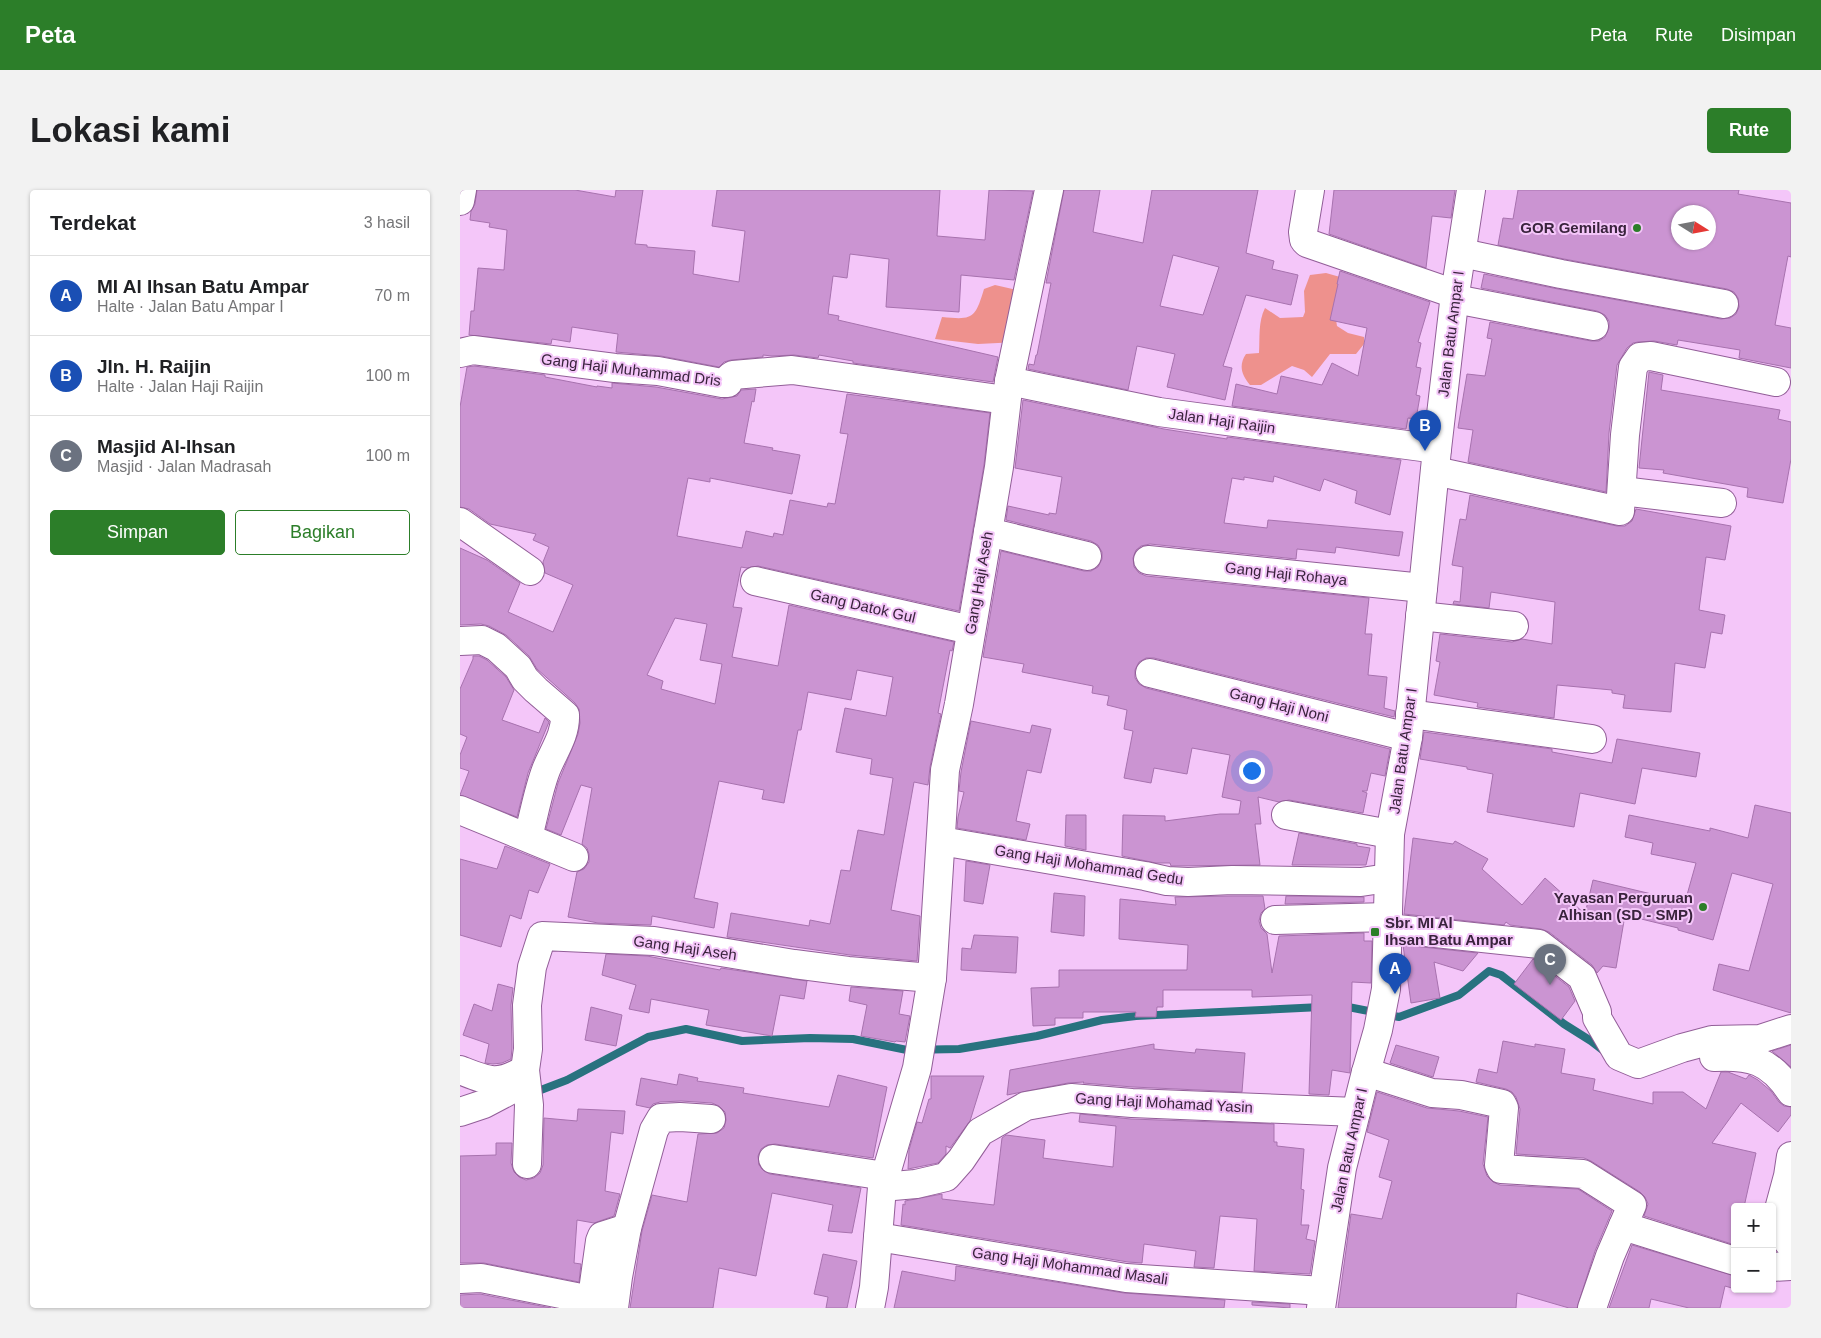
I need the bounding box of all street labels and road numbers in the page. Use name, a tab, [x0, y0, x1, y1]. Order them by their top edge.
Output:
street label: Jalan Batu Ampar I	[1434, 270, 1467, 398]
street label: Gang Haji Muhammad Dris	[540, 350, 722, 389]
street label: Jalan Haji Raijin	[1168, 405, 1277, 436]
street label: Gang Haji Aseh	[961, 530, 996, 636]
street label: Gang Haji Rohaya	[1224, 559, 1349, 588]
street label: Gang Datok Gul	[809, 585, 917, 626]
street label: Gang Haji Noni	[1228, 684, 1331, 725]
street label: Jalan Batu Ampar I	[1385, 687, 1420, 815]
street label: Gang Haji Mohammad Gedu	[993, 841, 1185, 888]
street label: Gang Haji Aseh	[632, 932, 738, 963]
street label: Jalan Batu Ampar I	[1327, 1086, 1370, 1214]
street label: Gang Haji Mohamad Yasin	[1075, 1089, 1253, 1116]
street label: Gang Haji Mohammad Masali	[971, 1243, 1169, 1288]

